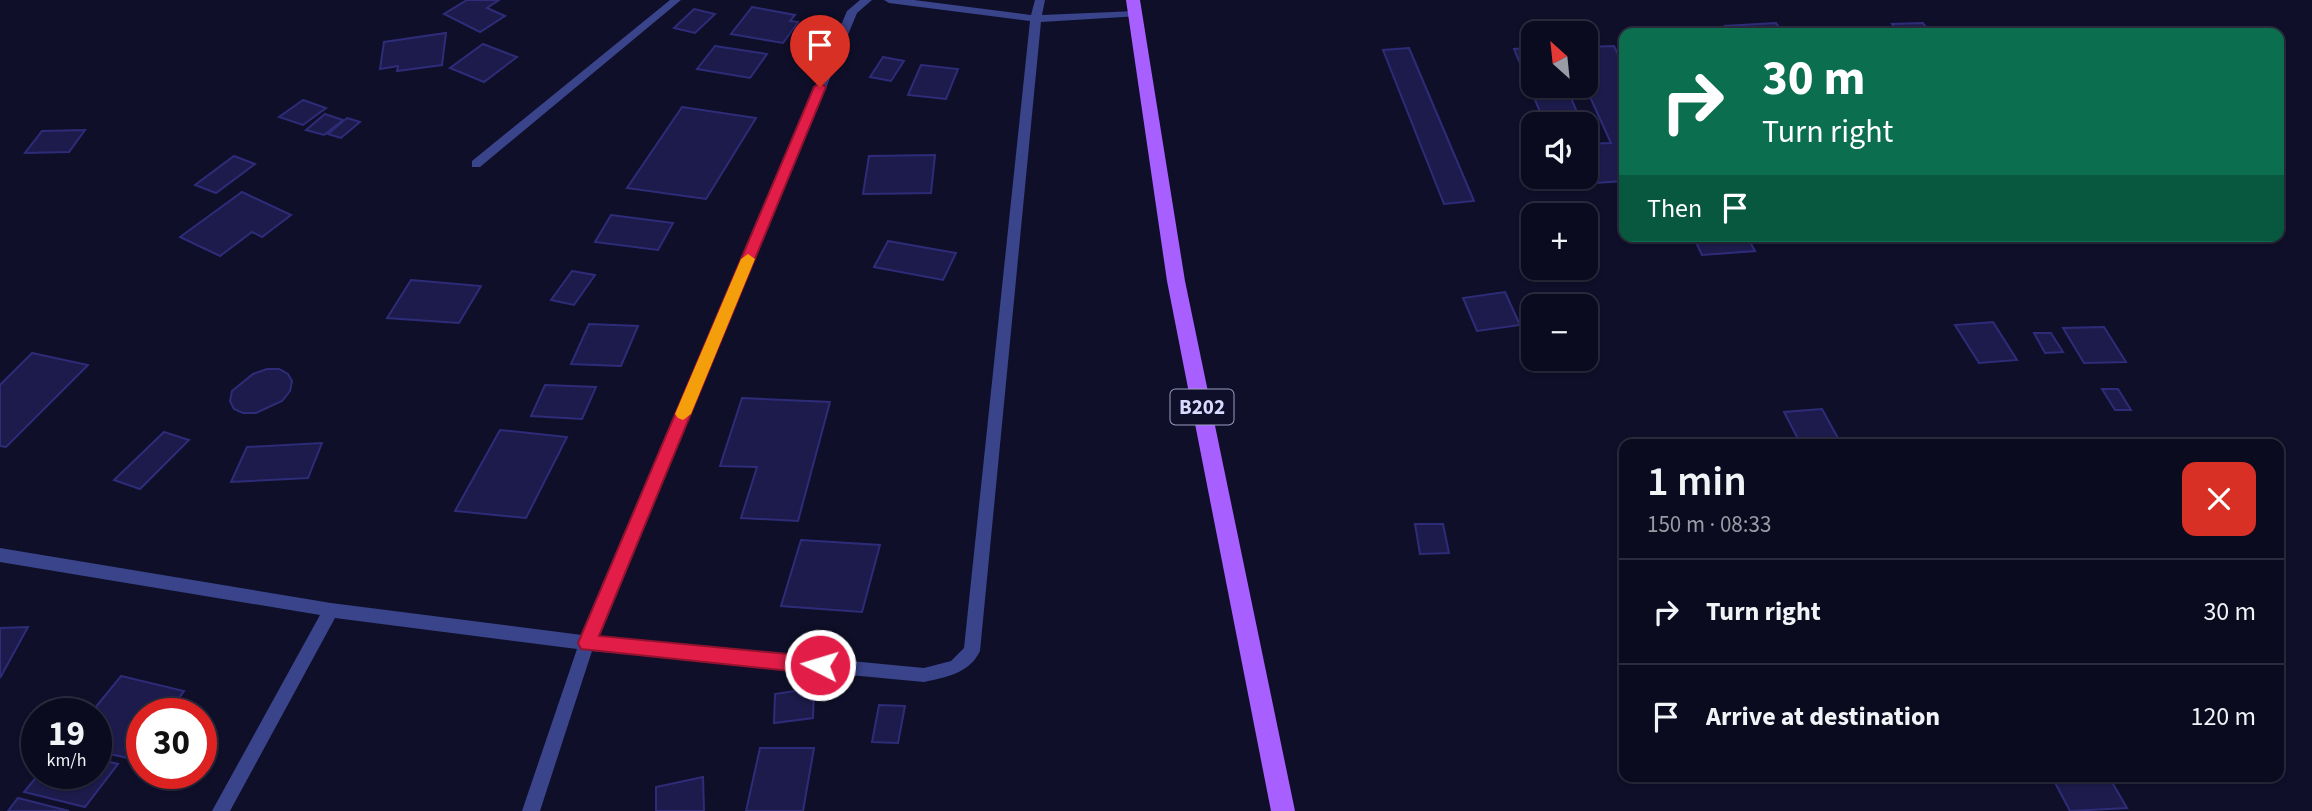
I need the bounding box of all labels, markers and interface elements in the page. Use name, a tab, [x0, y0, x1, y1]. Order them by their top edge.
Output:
pin	[790, 15, 850, 87]
north arrow	[1521, 21, 1598, 98]
map controls	[1521, 21, 1598, 371]
icon: arrive	[801, 26, 839, 64]
text: 30 m	[1762, 44, 1866, 114]
icon: right	[1647, 56, 1738, 147]
text: Turn right	[1762, 109, 1893, 155]
button: sound	[1521, 112, 1598, 189]
icon: arrive	[1716, 189, 1754, 227]
text: Then	[1647, 190, 1702, 227]
button: +	[1521, 203, 1598, 280]
button: −	[1521, 294, 1598, 371]
road number: B202	[1170, 390, 1234, 424]
text: 1 min	[1647, 452, 1747, 512]
button: close	[2182, 462, 2256, 536]
text: 150 m · 08:33	[1647, 508, 1771, 541]
icon: right	[1647, 593, 1685, 631]
text: Turn right	[1706, 593, 1821, 630]
text: 30 m	[2203, 593, 2256, 630]
position arrow	[783, 628, 857, 702]
speed limit sign: 30	[126, 698, 217, 789]
icon: arrive	[1647, 698, 1685, 736]
text: Arrive at destination	[1706, 698, 1940, 735]
text: 120 m	[2190, 698, 2256, 735]
text: 19	[48, 709, 85, 759]
text: km/h	[47, 748, 86, 773]

